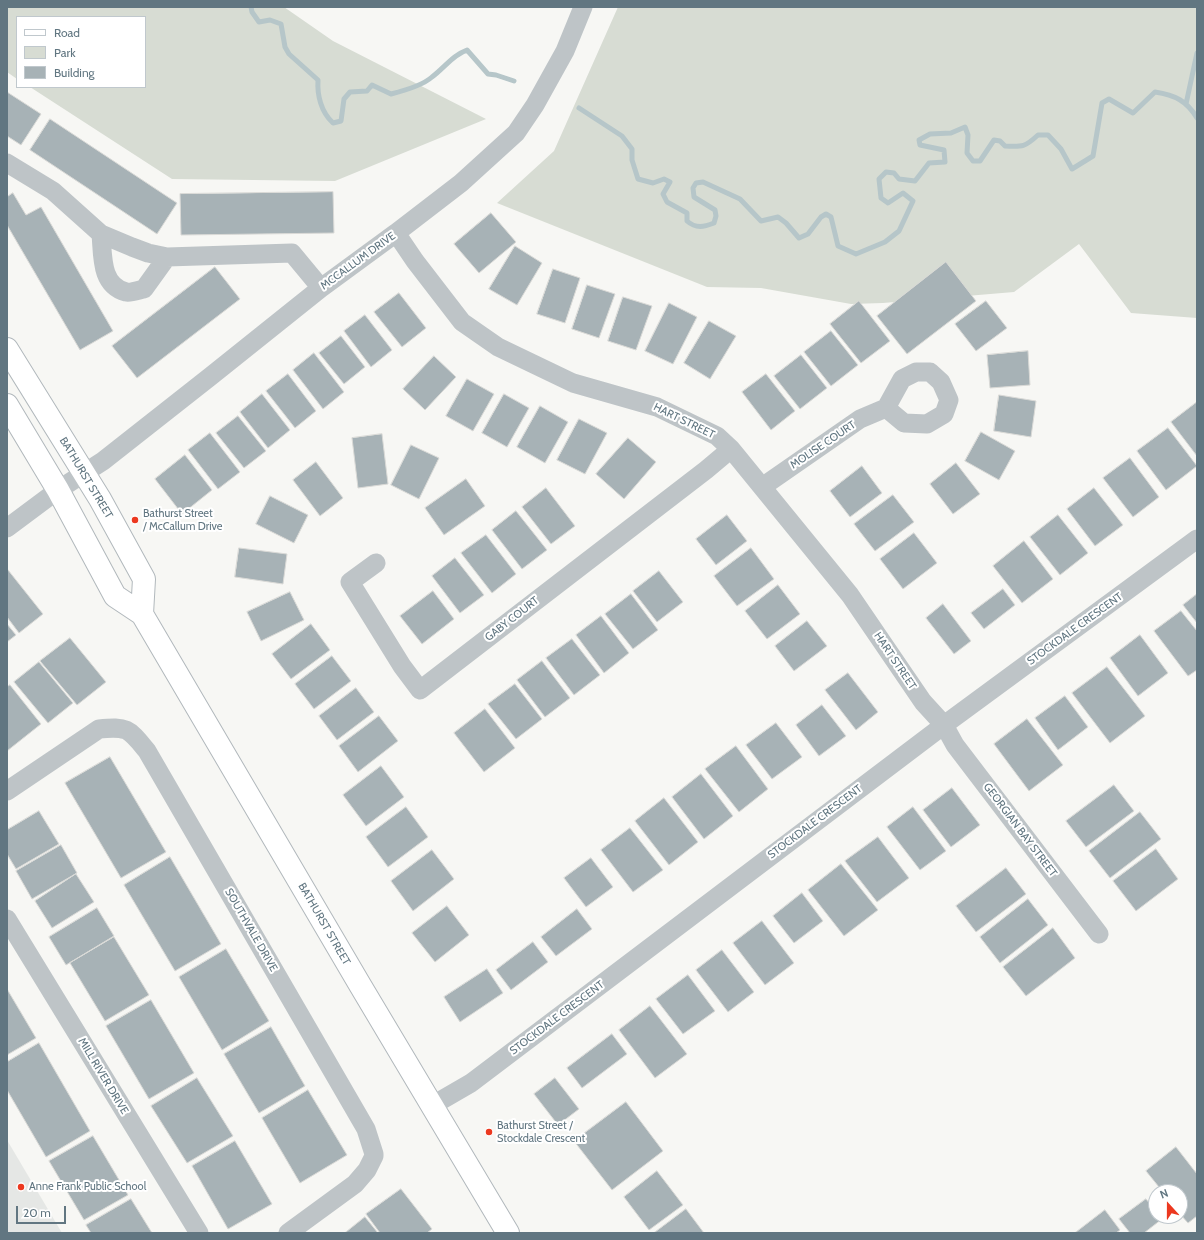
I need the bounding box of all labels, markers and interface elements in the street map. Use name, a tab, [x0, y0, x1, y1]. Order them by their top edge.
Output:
legend	[16, 16, 146, 88]
text: Road	[54, 25, 80, 40]
text: Park	[54, 45, 76, 60]
text: Building	[54, 65, 95, 80]
street label: MCCALLUM DRIVE	[318, 229, 398, 293]
street label: HART STREET	[651, 401, 717, 441]
street label: MOLISE COURT	[788, 418, 858, 472]
street label: BATHURST STREET	[56, 435, 116, 521]
place label: Bathurst Street / McCallum Drive	[143, 507, 222, 533]
marker: Bathurst Street / McCallum Drive	[130, 515, 140, 525]
street label: STOCKDALE CRESCENT	[1025, 590, 1125, 668]
street label: GABY COURT	[483, 594, 541, 644]
street label: HART STREET	[871, 630, 919, 692]
street label: GEORGIAN BAY STREET	[980, 781, 1060, 879]
street label: STOCKDALE CRESCENT	[765, 782, 865, 862]
street label: BATHURST STREET	[295, 881, 353, 967]
street label: SOUTHVALE DRIVE	[222, 886, 280, 974]
street label: STOCKDALE CRESCENT	[507, 978, 607, 1058]
street label: MILL RIVER DRIVE	[75, 1035, 131, 1117]
place label: Bathurst Street / Stockdale Crescent	[497, 1119, 585, 1145]
marker: Bathurst Street / Stockdale Crescent	[484, 1127, 494, 1137]
place label: Anne Frank Public School	[29, 1180, 146, 1194]
marker: Anne Frank Public School	[16, 1182, 26, 1192]
north arrow	[1148, 1184, 1188, 1224]
text: N	[1158, 1186, 1170, 1202]
scale bar	[18, 1198, 68, 1224]
text: 20 m	[23, 1205, 51, 1220]

